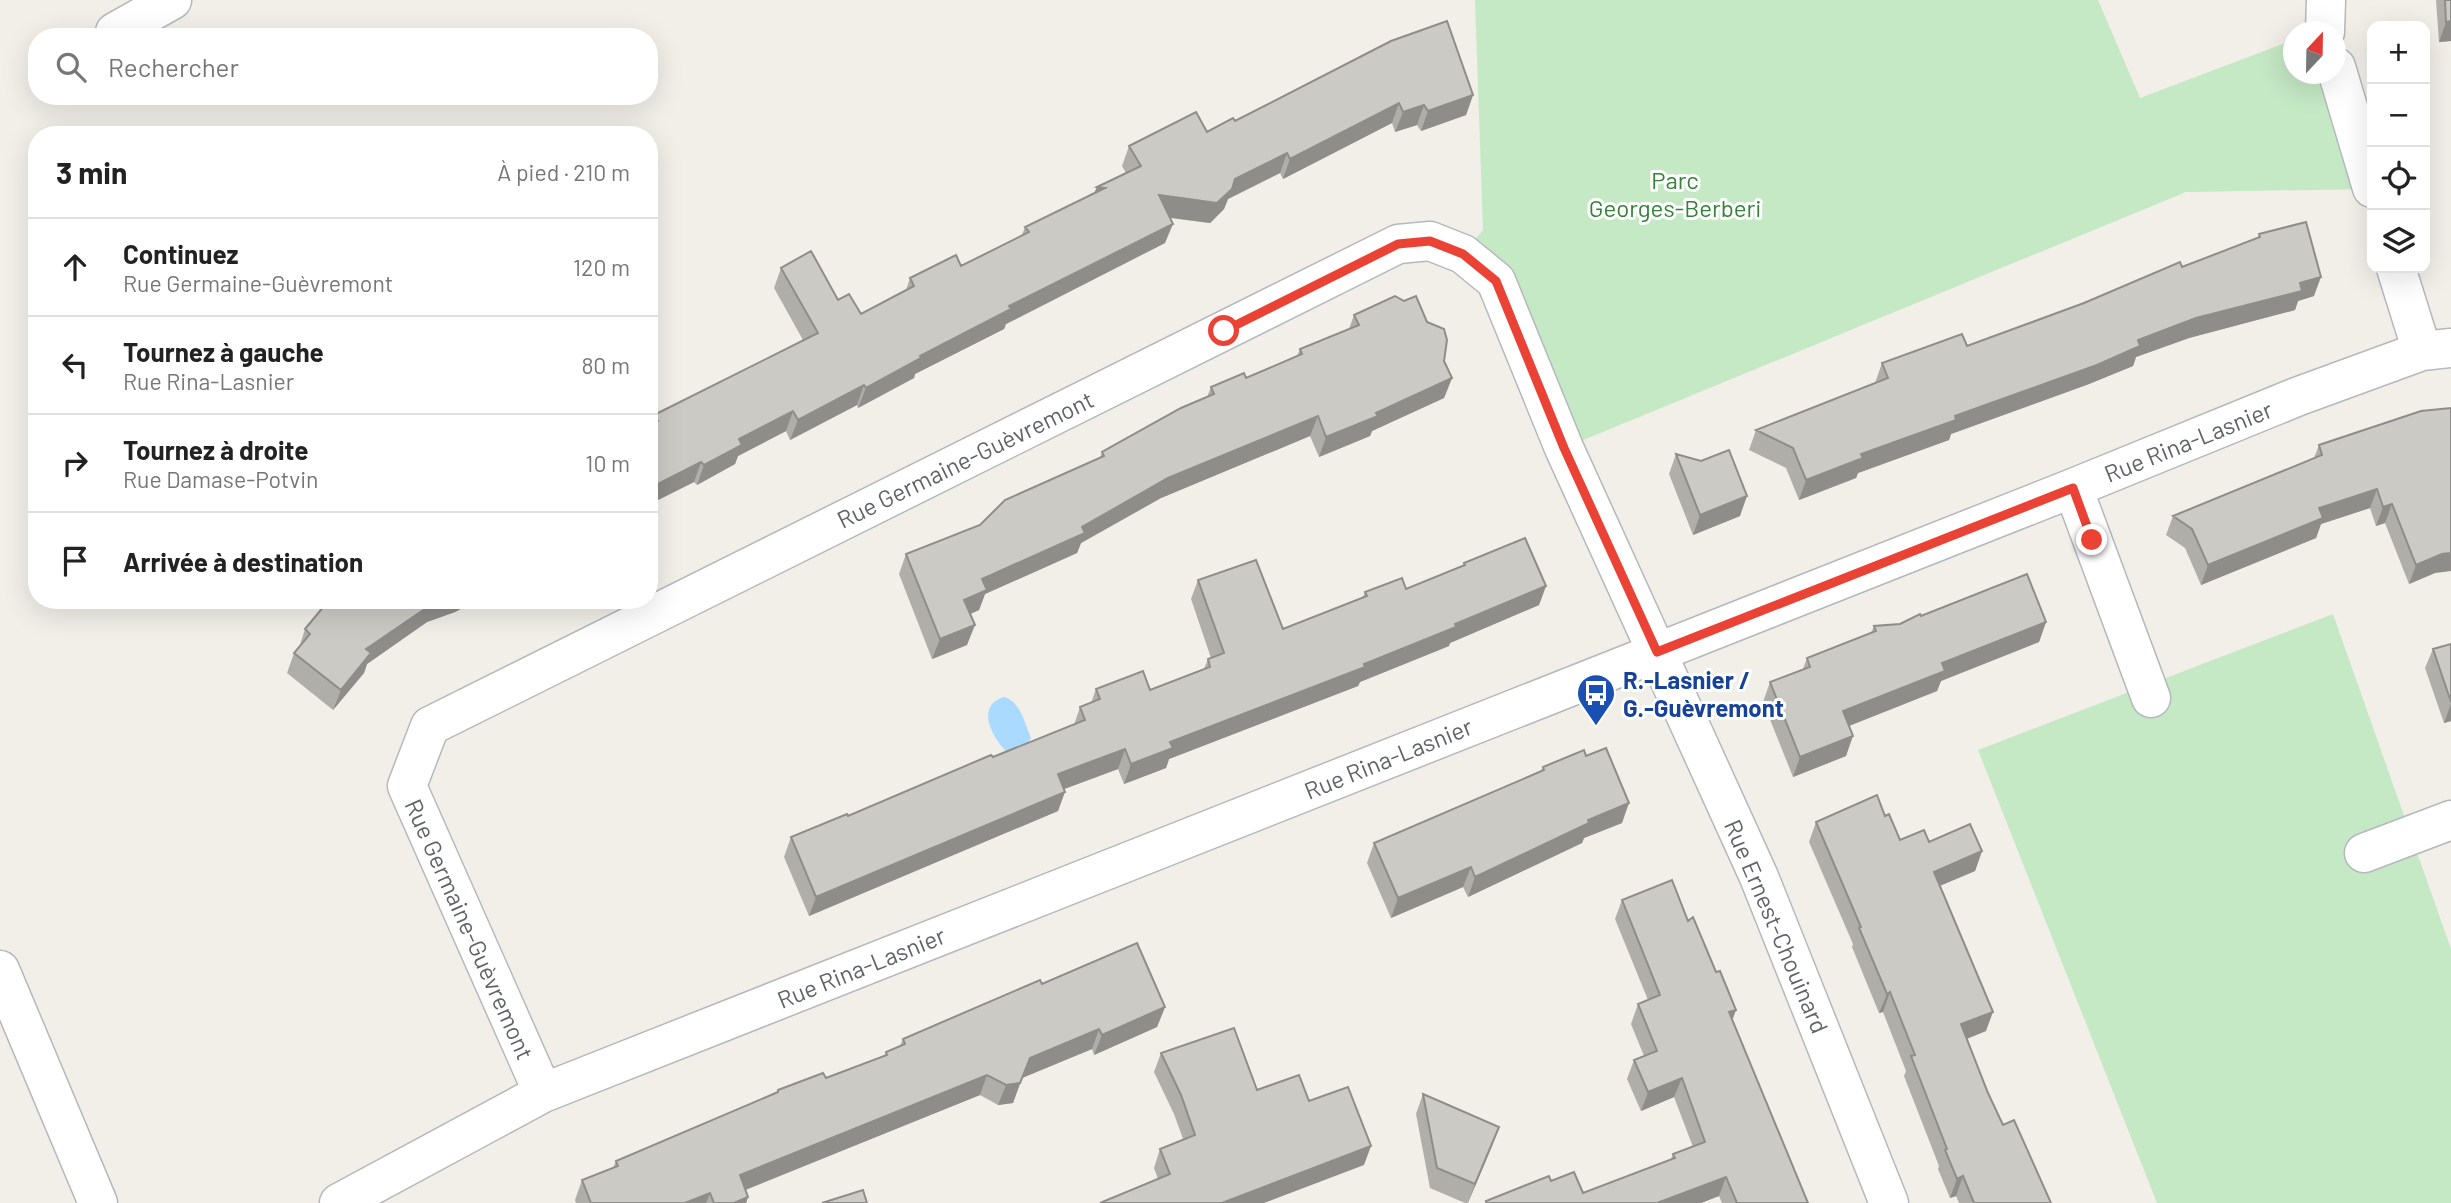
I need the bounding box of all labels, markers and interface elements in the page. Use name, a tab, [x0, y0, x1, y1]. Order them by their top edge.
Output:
north arrow	[2283, 21, 2346, 84]
map controls	[2367, 21, 2430, 273]
button: +	[2367, 21, 2430, 84]
search box	[28, 28, 658, 105]
icon: search	[52, 48, 90, 86]
text: Rechercher	[108, 51, 239, 82]
button: −	[2367, 84, 2430, 147]
button: locate	[2367, 147, 2430, 210]
text: 3 min	[56, 154, 127, 190]
text: À pied · 210 m	[497, 158, 630, 186]
park label: Parc Georges-Berberi	[1589, 165, 1761, 222]
button: layers	[2367, 210, 2430, 273]
text: Continuez	[123, 238, 239, 269]
icon: ahead	[56, 248, 94, 286]
text: 120 m	[573, 253, 630, 281]
text: Rue Germaine-Guèvremont	[123, 269, 393, 297]
route start	[1208, 315, 1239, 346]
text: Tournez à gauche	[123, 336, 324, 367]
icon: left	[56, 346, 94, 384]
text: 80 m	[581, 351, 630, 379]
text: Rue Rina-Lasnier	[123, 367, 294, 395]
street label: Rue Germaine-Guèvremont	[832, 384, 1098, 534]
street label: Rue Rina-Lasnier	[2100, 394, 2276, 488]
text: Tournez à droite	[123, 434, 308, 465]
icon: right	[56, 444, 94, 482]
text: 10 m	[585, 449, 630, 477]
text: Rue Damase-Potvin	[123, 465, 318, 493]
route end	[2076, 524, 2107, 555]
icon: arrive	[56, 542, 94, 580]
text: Arrivée à destination	[123, 546, 363, 577]
place label: R.-Lasnier / G.-Guèvremont	[1623, 665, 1784, 722]
bus stop icon: R.-Lasnier / G.-Guèvremont	[1575, 672, 1617, 727]
street label: Rue Rina-Lasnier	[1300, 711, 1476, 805]
street label: Rue Germaine-Guèvremont	[399, 794, 541, 1064]
street label: Rue Ernest-Chouinard	[1719, 815, 1835, 1037]
street label: Rue Rina-Lasnier	[773, 920, 949, 1014]

